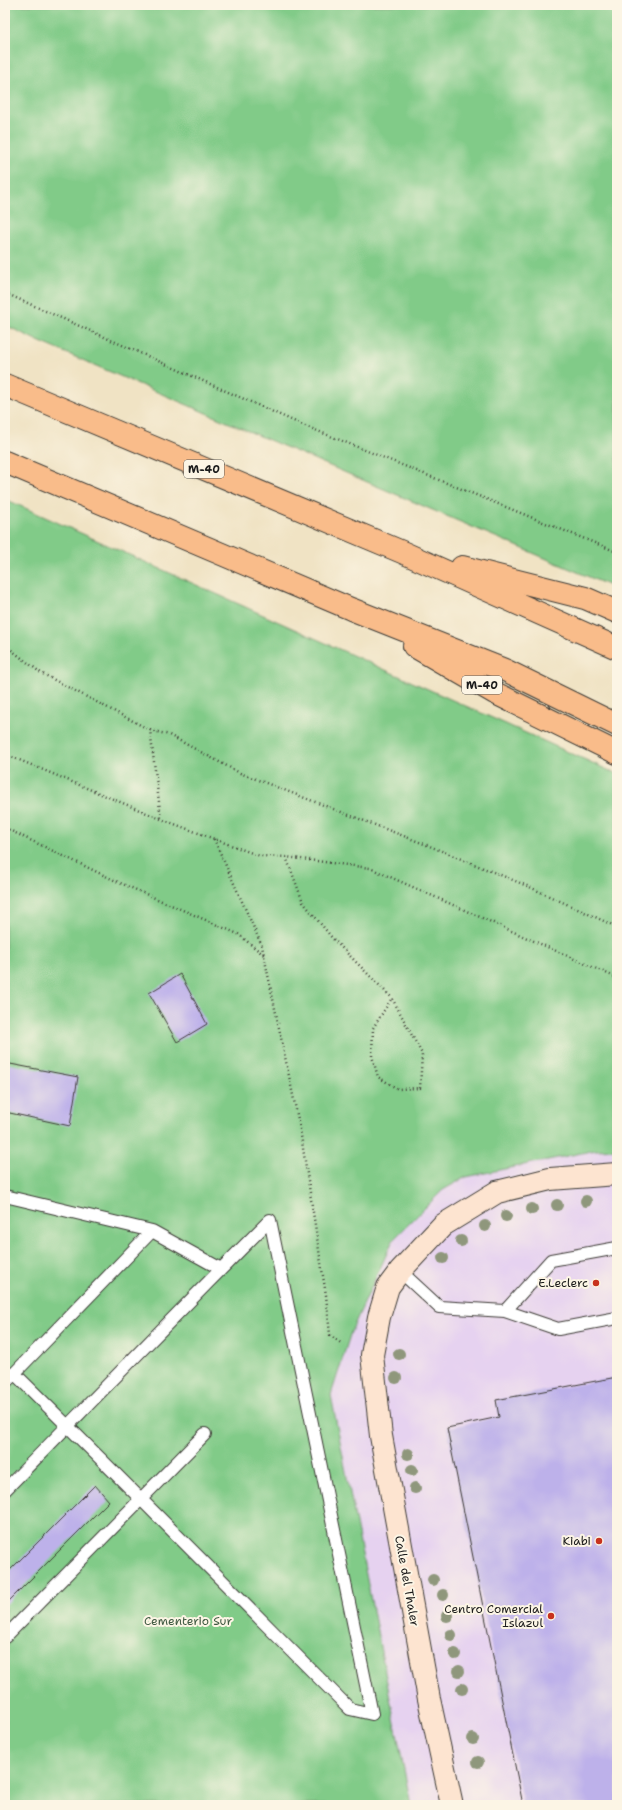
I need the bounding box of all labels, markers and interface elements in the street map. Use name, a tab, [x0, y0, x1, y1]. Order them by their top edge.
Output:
road number: M-40	[184, 460, 224, 478]
road number: M-40	[462, 676, 502, 694]
place label: E.Leclerc	[538, 1275, 588, 1291]
marker: E.Leclerc	[591, 1278, 601, 1288]
place label: Kiabi	[562, 1533, 591, 1549]
street label: Calle del Thaler	[391, 1534, 423, 1628]
marker: Kiabi	[594, 1536, 604, 1546]
place label: Centro Comercial Islazul	[444, 1601, 543, 1631]
marker: Centro Comercial Islazul	[546, 1611, 556, 1621]
park label: Cementerio Sur	[144, 1613, 232, 1629]

